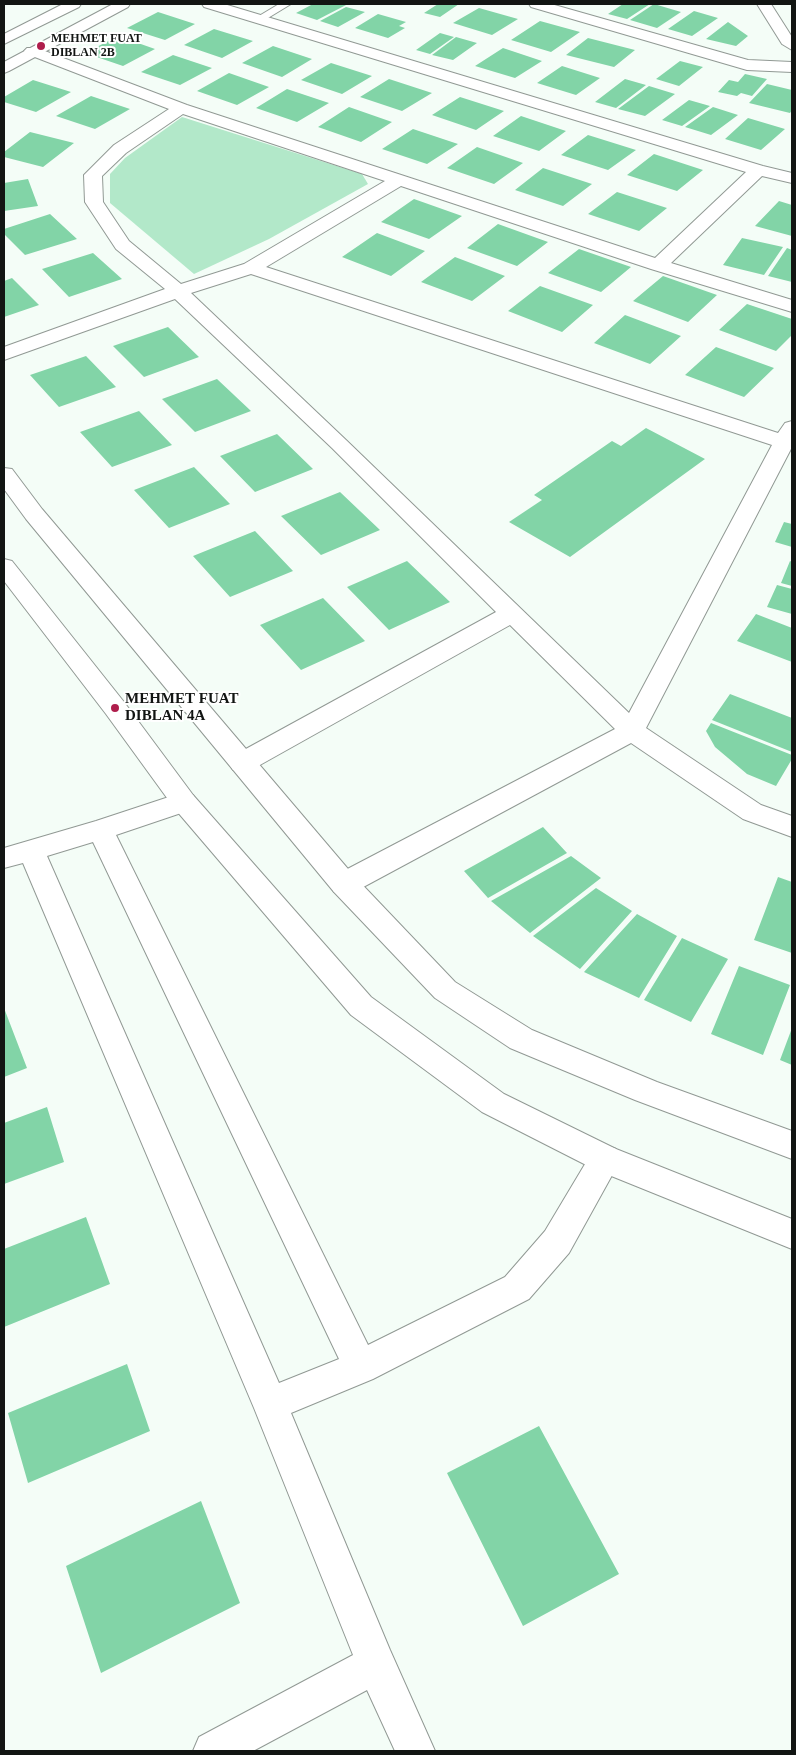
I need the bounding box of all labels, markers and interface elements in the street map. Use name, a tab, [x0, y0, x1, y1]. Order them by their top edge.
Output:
place label: MEHMET FUAT DIBLAN 2B	[51, 32, 142, 60]
marker: MEHMET FUAT DIBLAN 2B	[35, 40, 47, 52]
place label: MEHMET FUAT DIBLAN 4A	[125, 690, 238, 725]
marker: MEHMET FUAT DIBLAN 4A	[109, 702, 121, 714]

